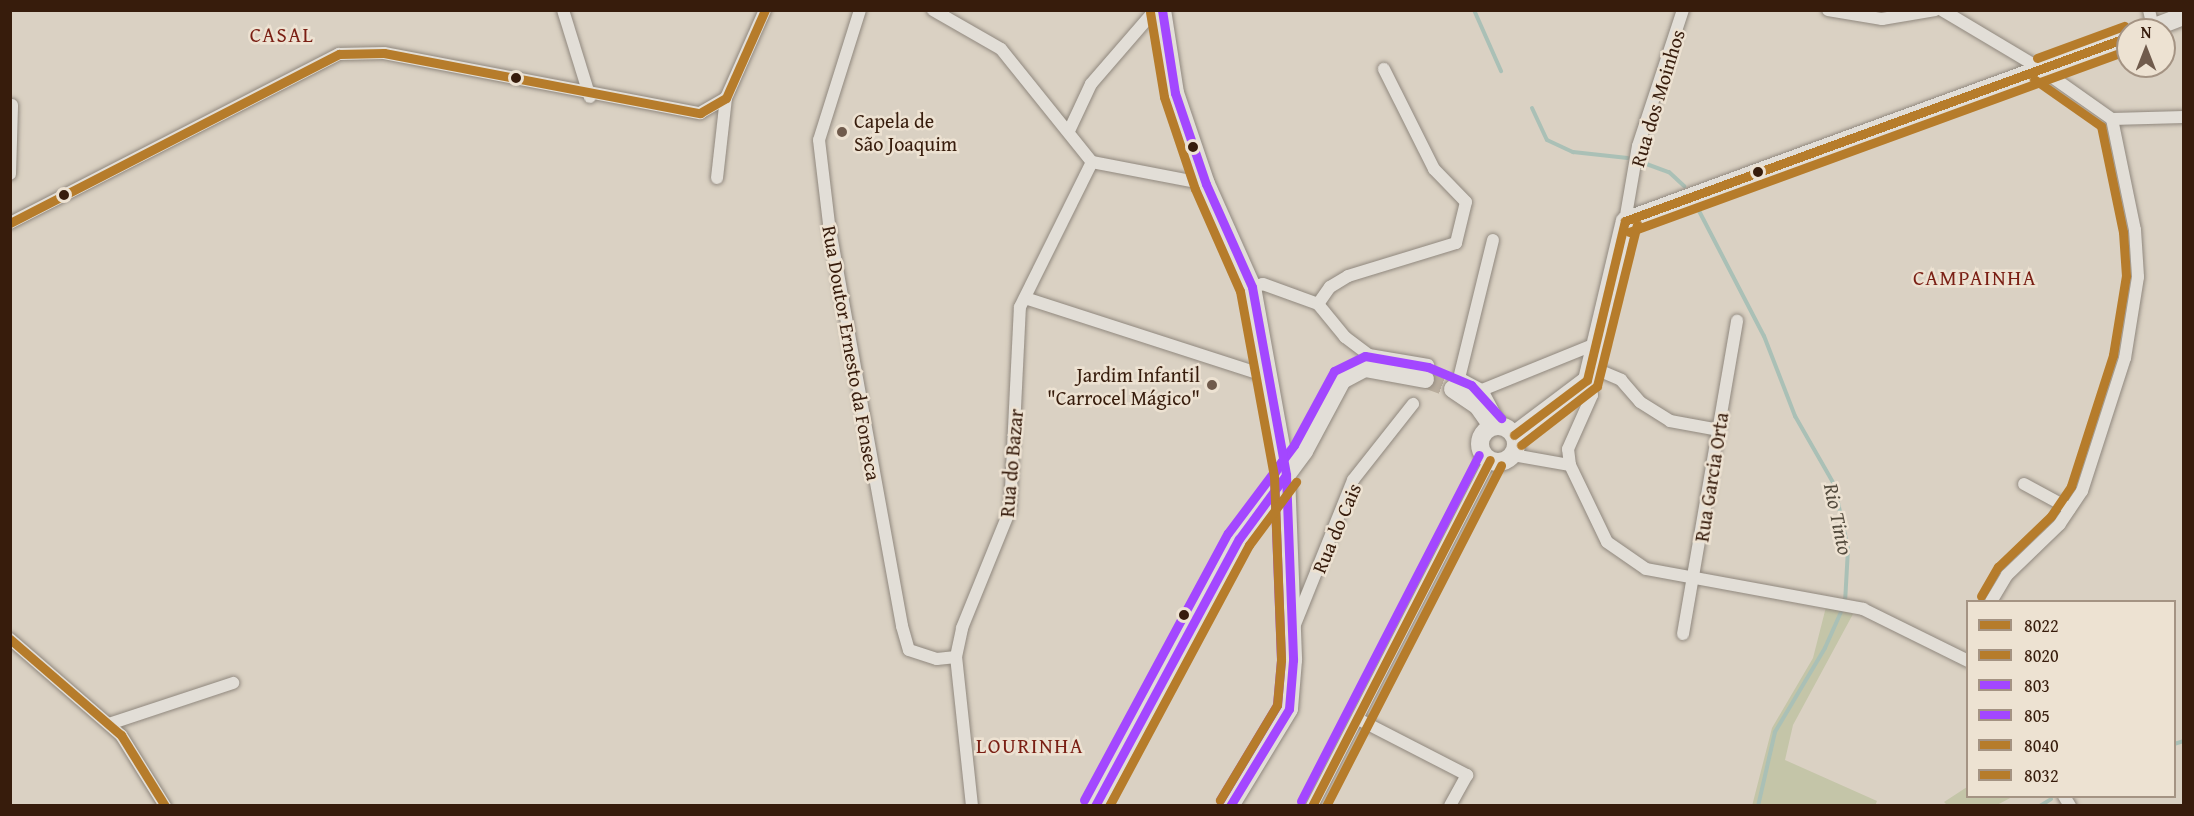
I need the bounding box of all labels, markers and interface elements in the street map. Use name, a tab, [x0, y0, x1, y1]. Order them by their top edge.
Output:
north arrow	[2116, 18, 2176, 78]
text: N	[2141, 20, 2151, 44]
district label: CASAL	[250, 22, 314, 48]
street label: Rua dos Moinhos	[1625, 26, 1689, 170]
unlabelled marker	[510, 72, 522, 84]
place label: Capela de São Joaquim	[854, 108, 957, 155]
marker: Capela de São Joaquim	[835, 125, 849, 139]
unlabelled marker	[1187, 141, 1199, 153]
unlabelled marker	[1752, 166, 1764, 178]
unlabelled marker	[58, 189, 70, 201]
street label: Rua Doutor Ernesto da Fonseca	[818, 224, 886, 482]
district label: CAMPAINHA	[1913, 265, 2037, 291]
place label: Jardim Infantil "Carrocel Mágico"	[1047, 362, 1200, 409]
marker: Jardim Infantil "Carrocel Mágico"	[1205, 378, 1219, 392]
street label: Rua do Bazar	[994, 408, 1028, 518]
street label: Rua Garcia Orta	[1689, 411, 1733, 543]
street label: Rua do Cais	[1306, 479, 1366, 577]
water label: Rio Tinto	[1818, 481, 1858, 557]
legend	[1966, 600, 2176, 798]
unlabelled marker	[1178, 609, 1190, 621]
text: 8022	[2024, 612, 2059, 639]
text: 8020	[2024, 642, 2059, 669]
text: 803	[2024, 672, 2050, 699]
text: 805	[2024, 702, 2050, 729]
text: 8040	[2024, 732, 2059, 759]
district label: LOURINHA	[976, 733, 1084, 759]
text: 8032	[2024, 762, 2059, 789]

